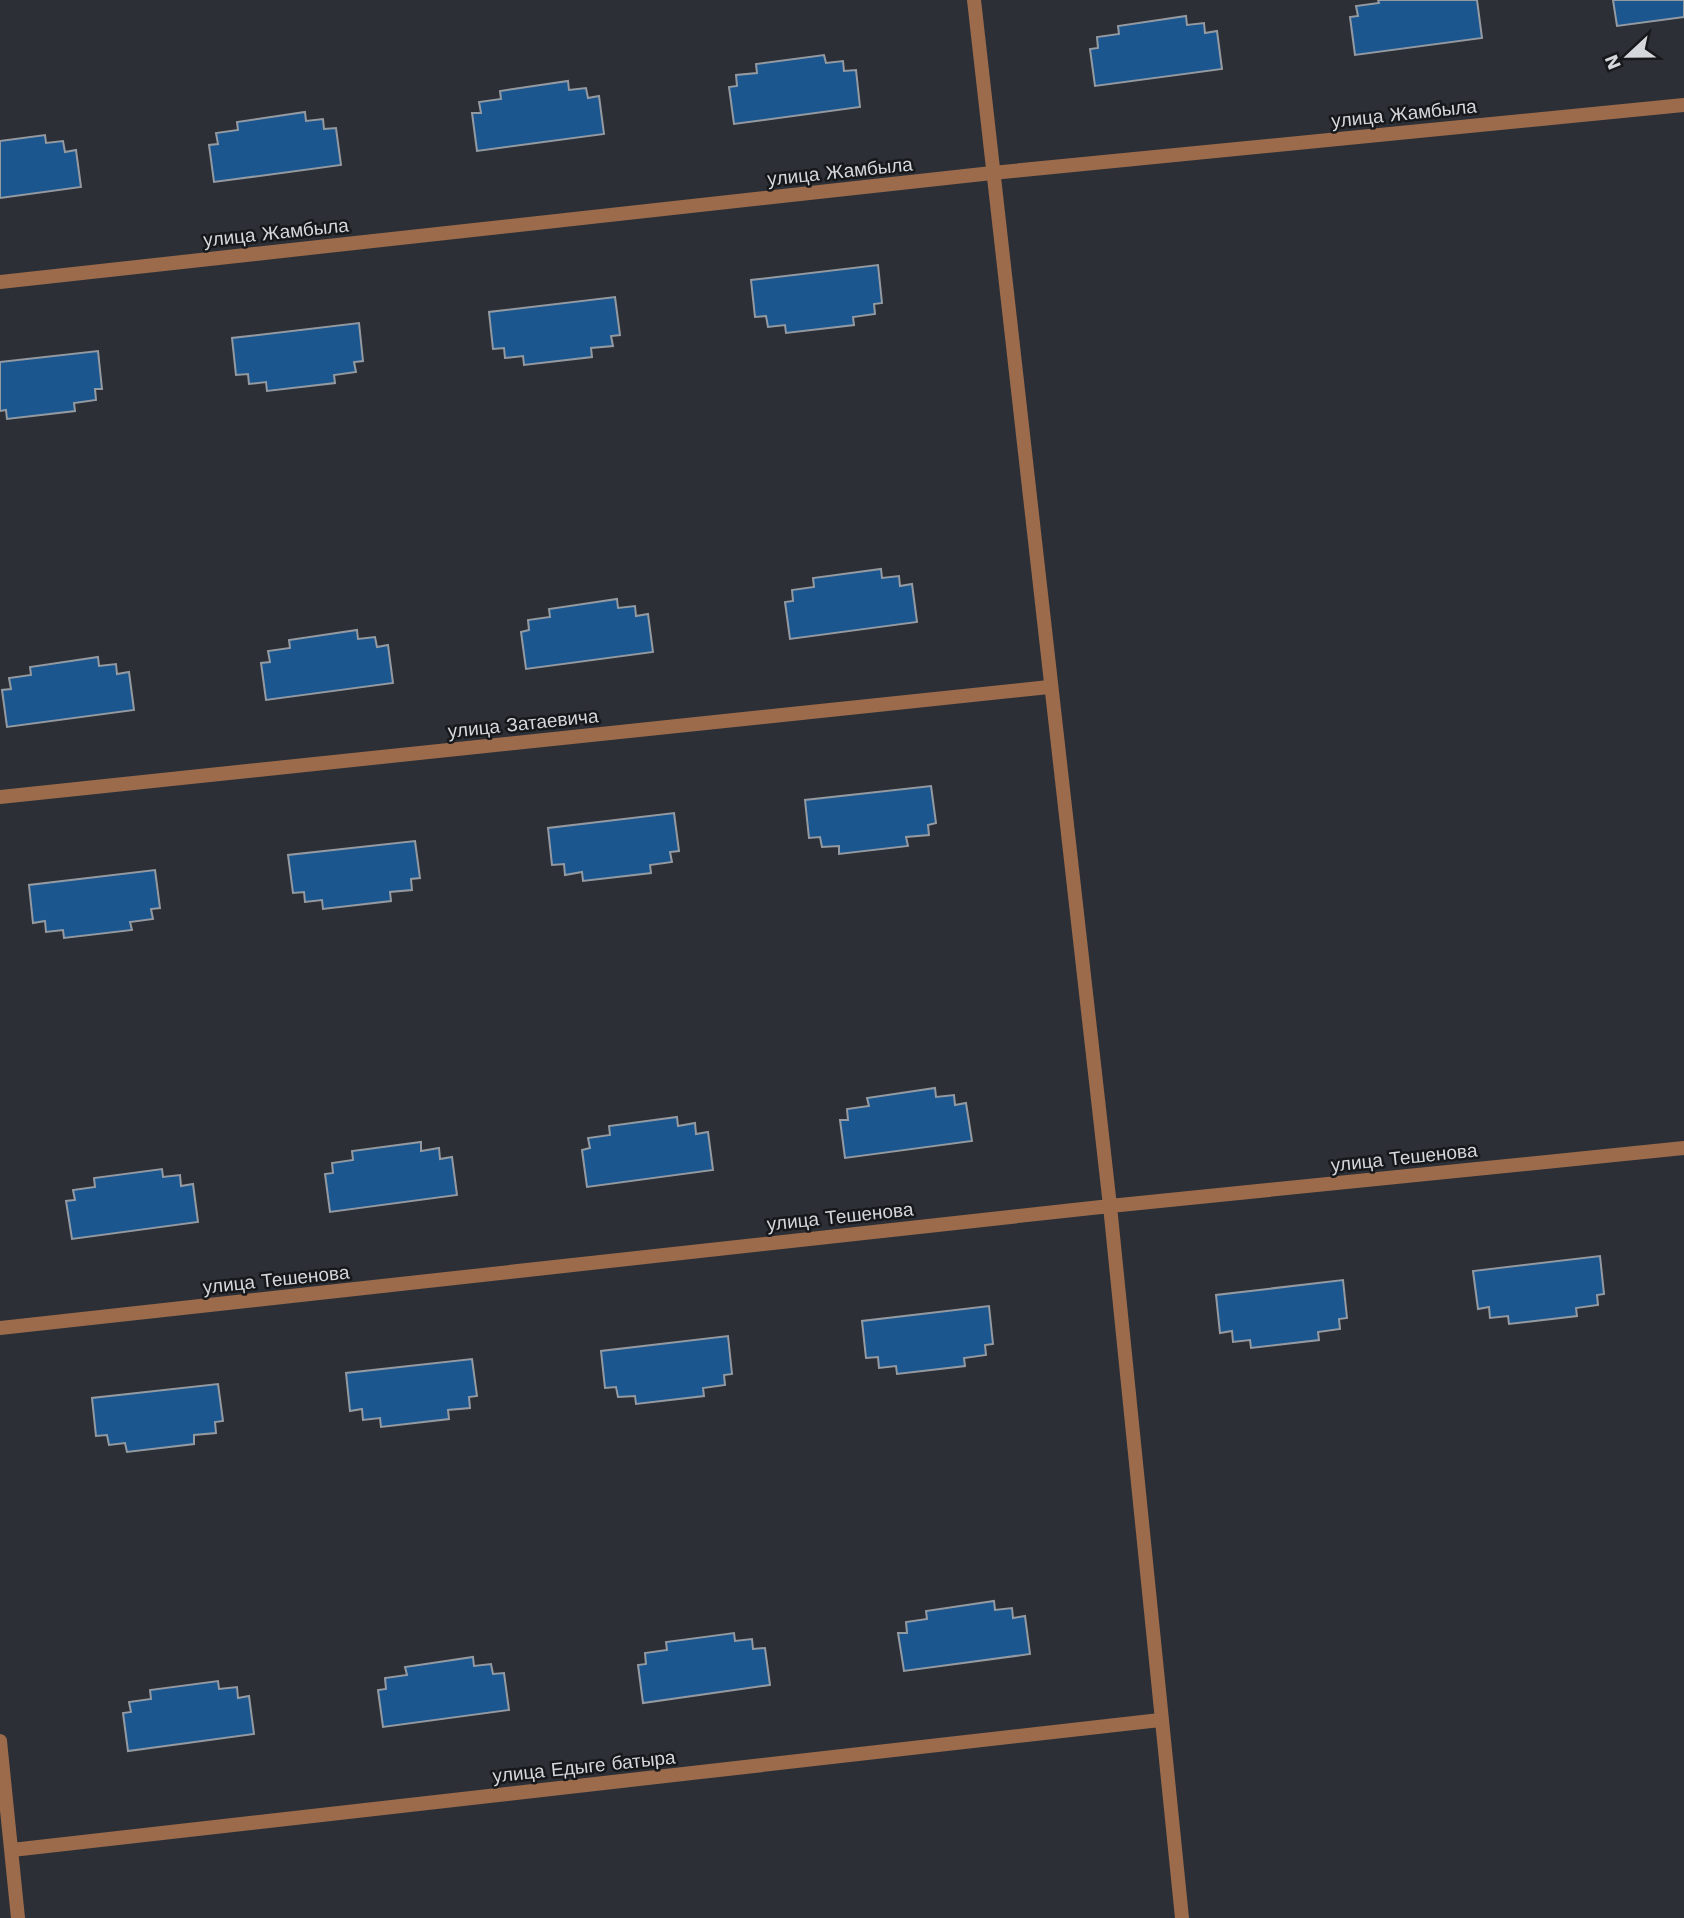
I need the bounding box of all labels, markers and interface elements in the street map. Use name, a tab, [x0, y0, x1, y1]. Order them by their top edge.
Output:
north arrow	[1593, 21, 1663, 91]
text: N	[1599, 51, 1626, 73]
street label: улица Жамбыла	[1330, 94, 1478, 133]
street label: улица Жамбыла	[766, 152, 914, 191]
street label: улица Жамбыла	[202, 213, 350, 252]
street label: улица Затаевича	[447, 704, 600, 743]
street label: улица Тешенова	[1330, 1138, 1479, 1177]
street label: улица Тешенова	[766, 1197, 915, 1236]
street label: улица Тешенова	[202, 1260, 351, 1299]
street label: улица Едыге батыра	[491, 1745, 677, 1788]

